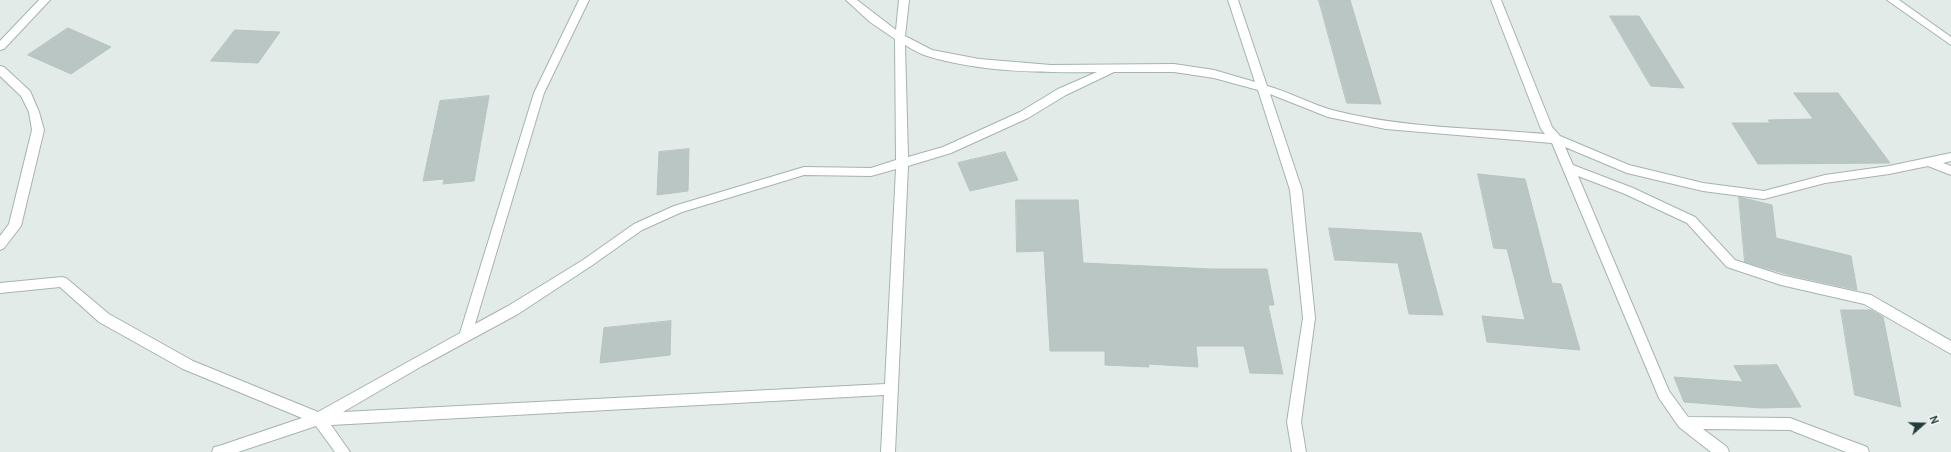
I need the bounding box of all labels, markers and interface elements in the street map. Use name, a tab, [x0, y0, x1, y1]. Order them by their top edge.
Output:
north arrow	[1903, 404, 1943, 444]
text: N	[1926, 414, 1942, 426]

